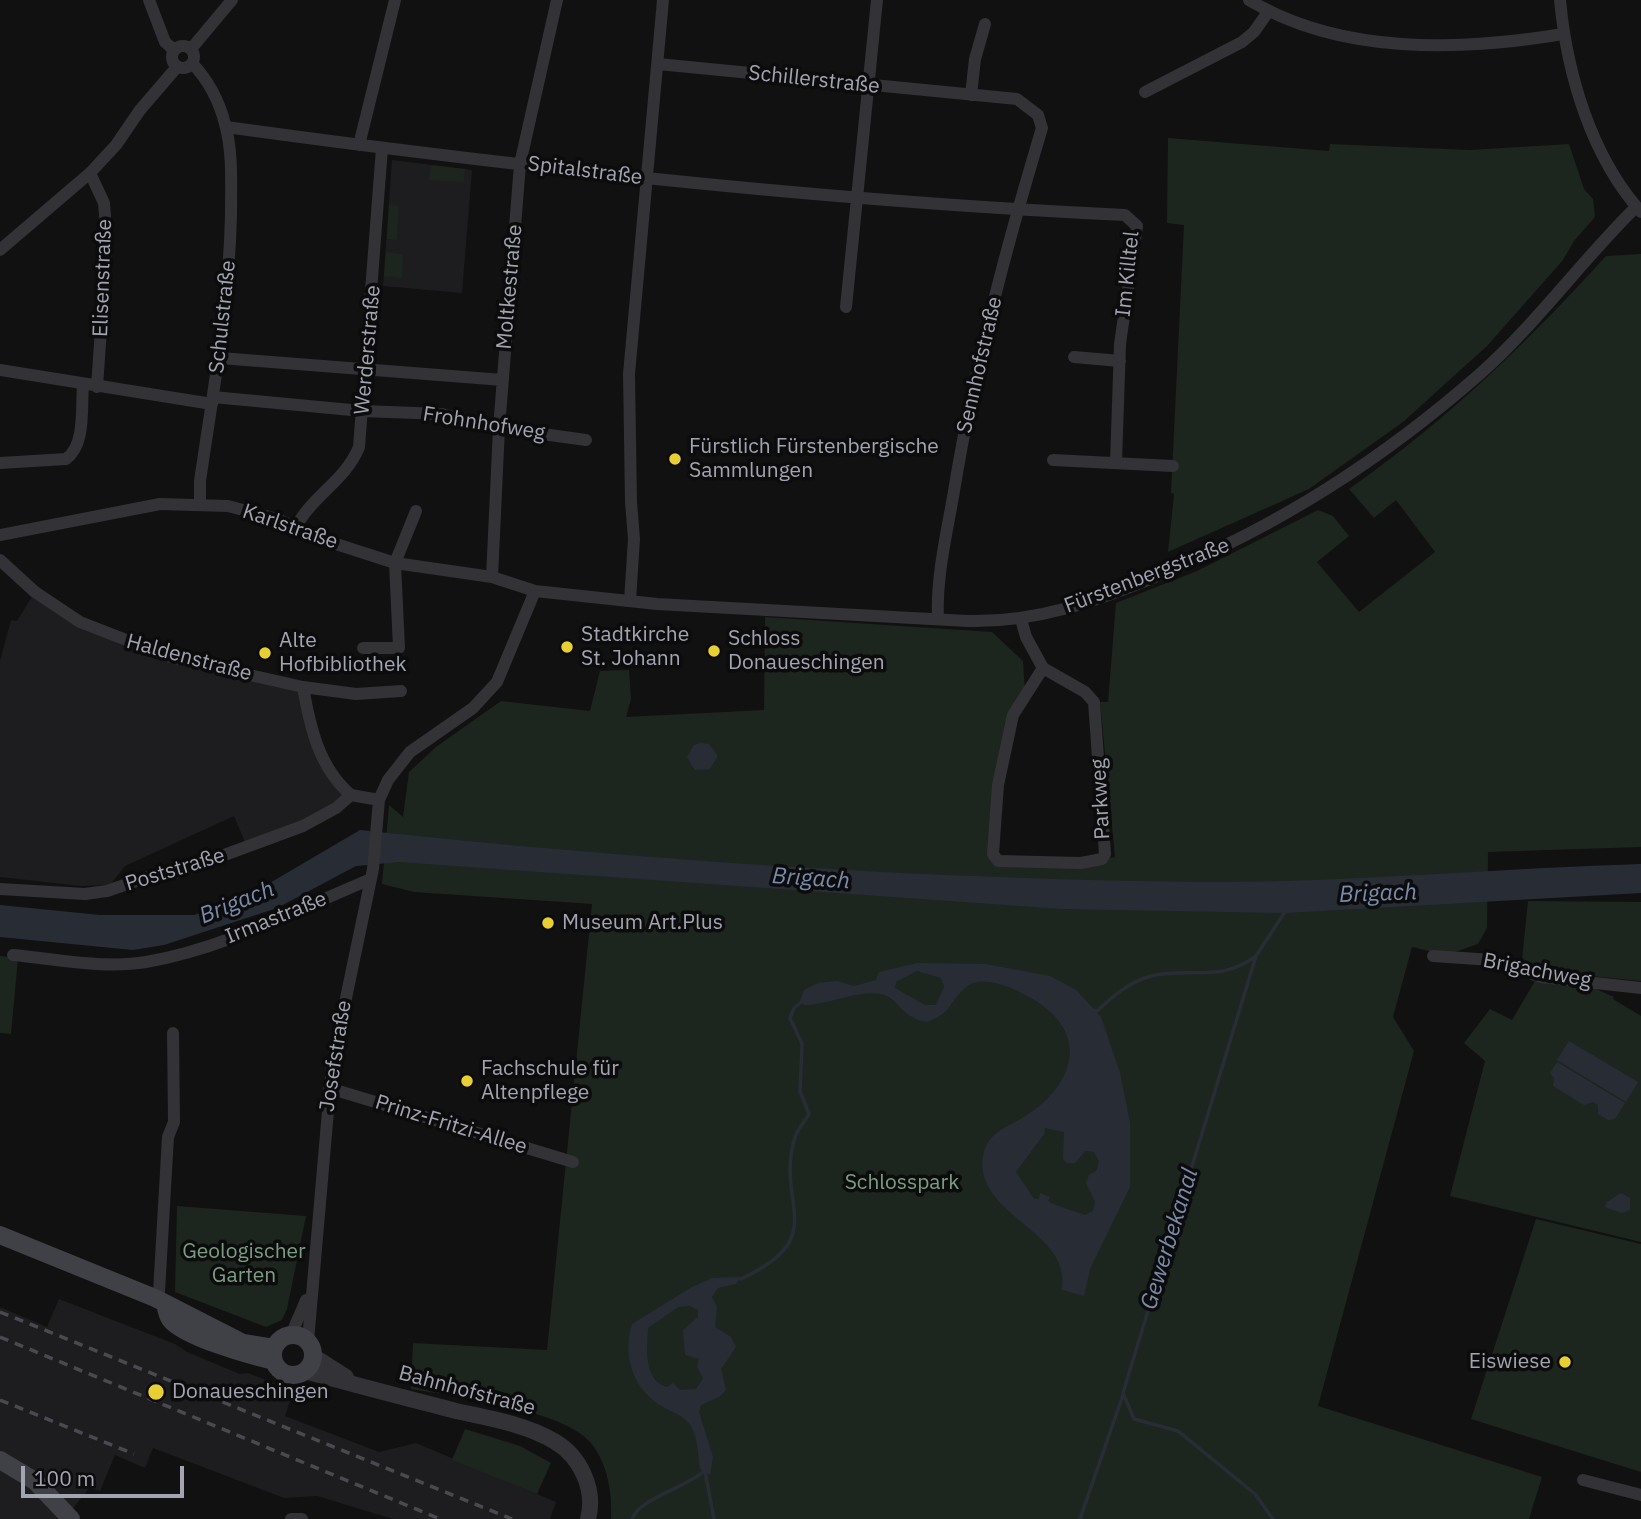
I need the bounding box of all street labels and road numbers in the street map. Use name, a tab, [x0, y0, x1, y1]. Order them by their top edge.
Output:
street label: Schillerstraße	[747, 61, 881, 99]
street label: Spitalstraße	[526, 151, 644, 191]
street label: Elisenstraße	[88, 219, 118, 337]
street label: Moltkestraße	[492, 223, 528, 351]
street label: Im Killtel	[1111, 230, 1145, 318]
street label: Schulstraße	[205, 259, 241, 375]
street label: Werderstraße	[350, 284, 386, 416]
street label: Sennhofstraße	[952, 294, 1008, 436]
street label: Frohnhofweg	[421, 402, 547, 446]
street label: Karlstraße	[239, 499, 341, 555]
street label: Fürstenbergstraße	[1061, 533, 1233, 619]
street label: Haldenstraße	[124, 629, 254, 687]
street label: Parkweg	[1086, 758, 1116, 840]
street label: Poststraße	[122, 843, 228, 897]
street label: Irmastraße	[222, 886, 330, 950]
street label: Brigachweg	[1481, 948, 1593, 994]
street label: Josefstraße	[315, 999, 357, 1113]
street label: Prinz-Fritzi-Allee	[372, 1090, 530, 1160]
street label: Bahnhofstraße	[396, 1361, 538, 1421]

